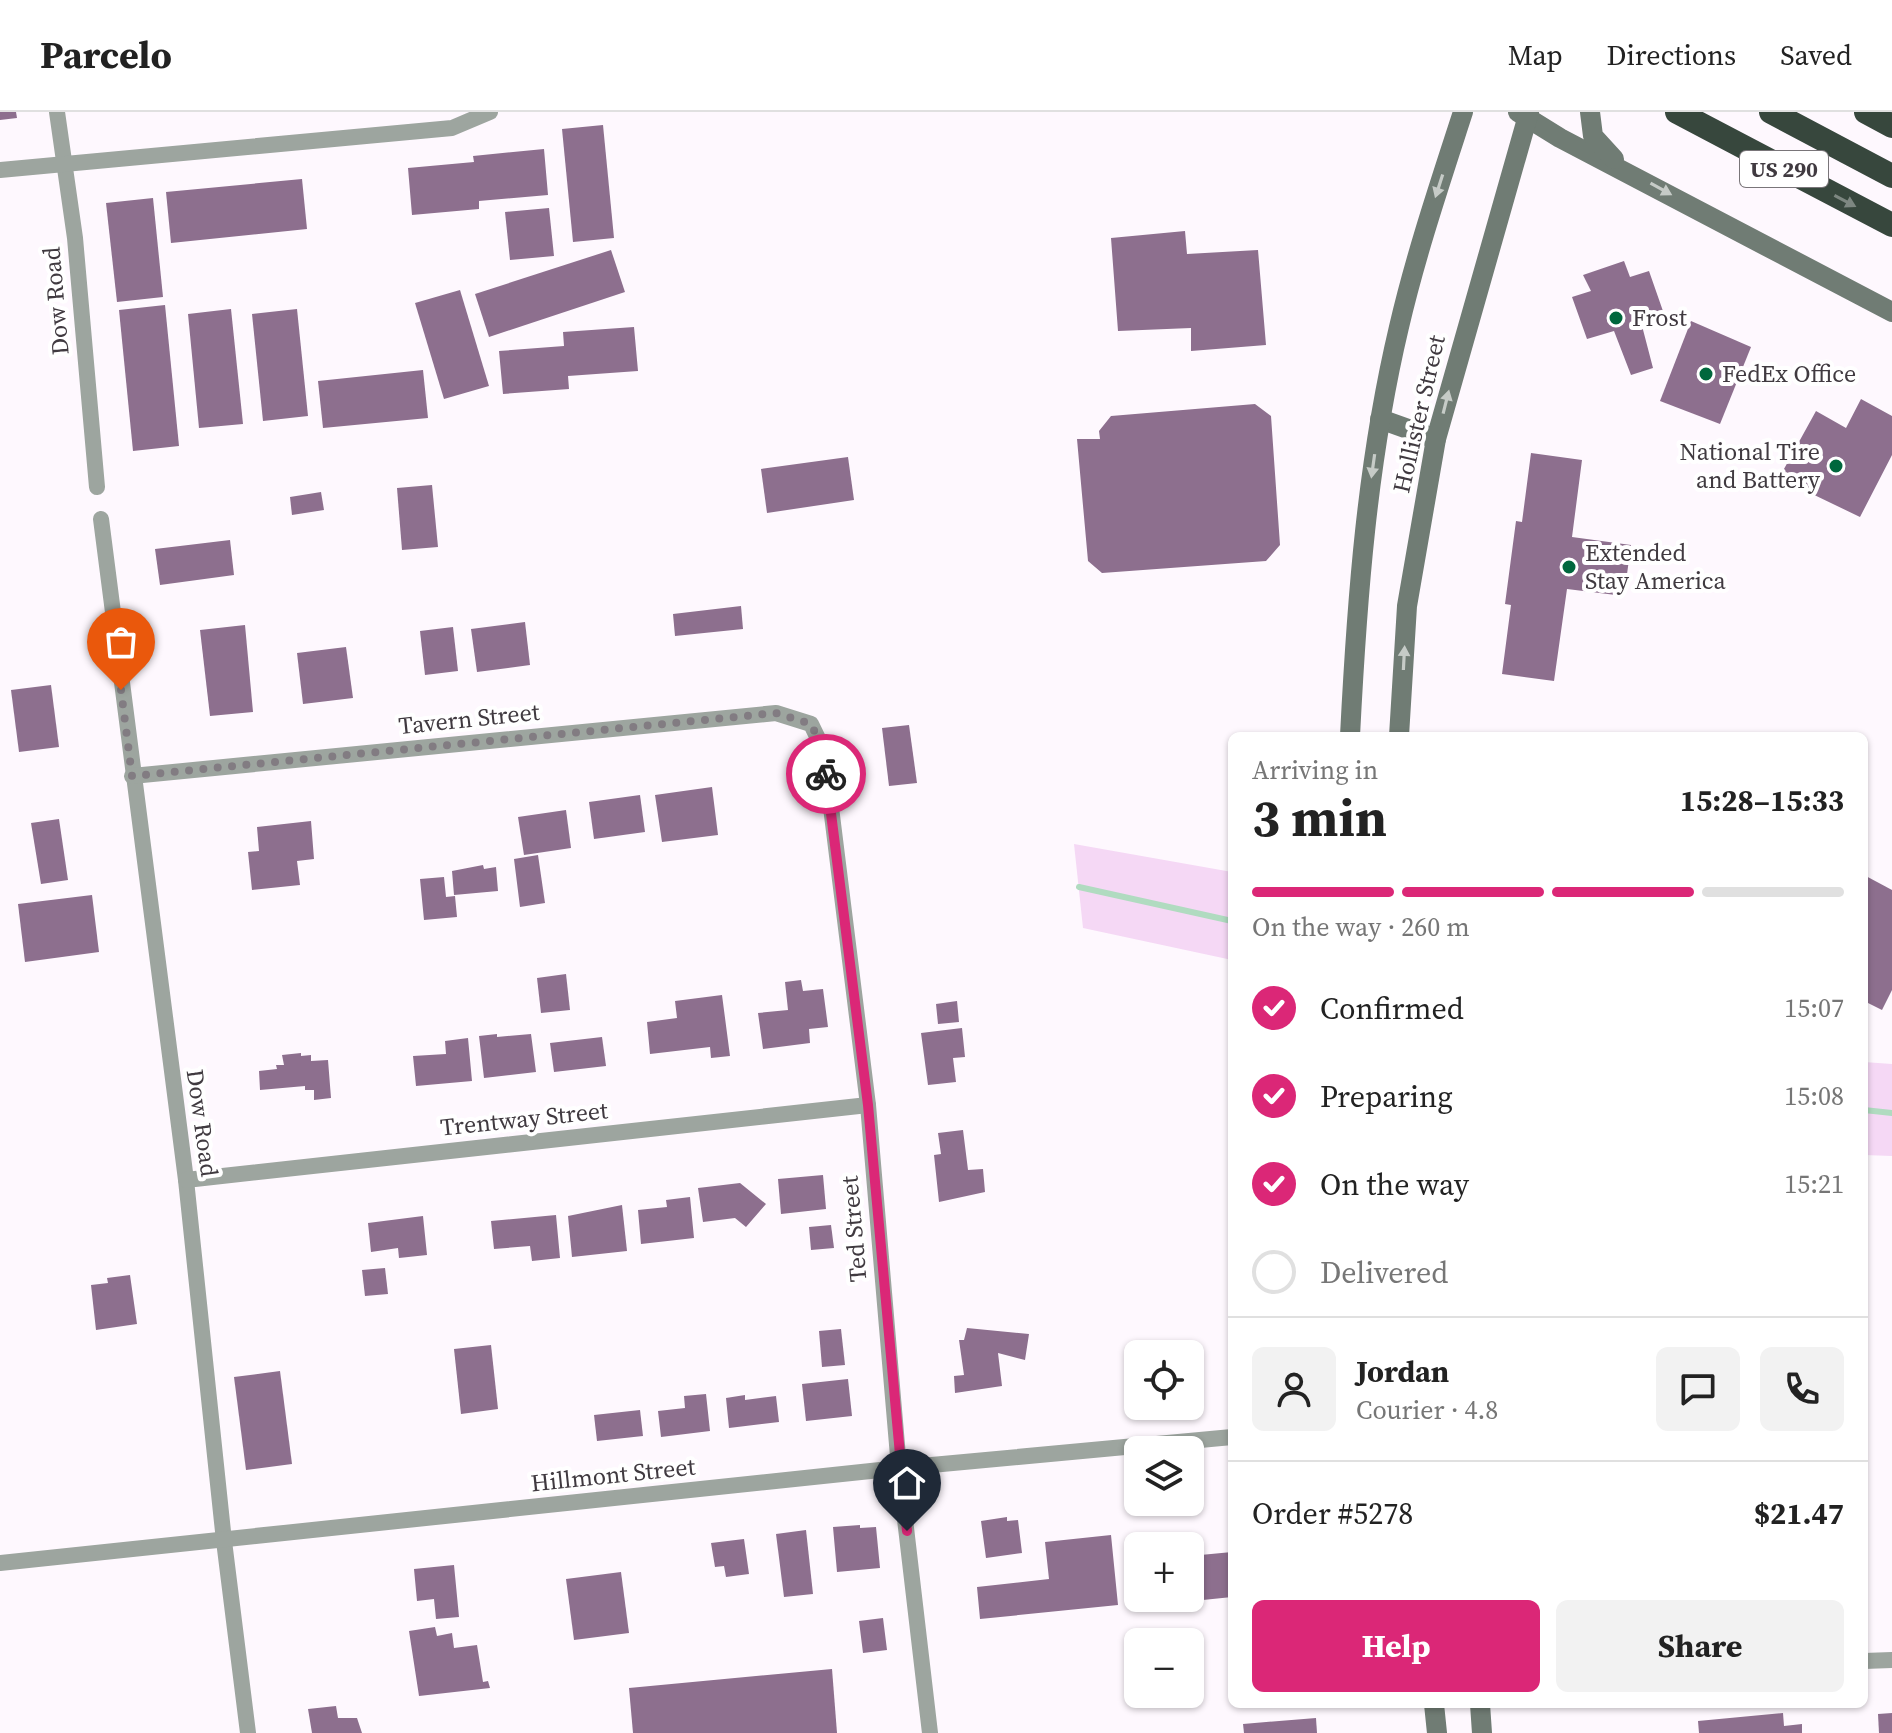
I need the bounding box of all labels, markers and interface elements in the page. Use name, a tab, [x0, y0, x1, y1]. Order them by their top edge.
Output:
text: Parcelo	[40, 29, 172, 81]
text: Map	[1508, 36, 1563, 74]
text: Directions	[1607, 36, 1736, 74]
text: Saved	[1780, 36, 1852, 74]
road number: US 290	[1740, 151, 1828, 187]
one-way arrow	[1432, 175, 1445, 199]
one-way arrow	[1649, 182, 1672, 195]
one-way arrow	[1834, 193, 1856, 207]
street label: Dow Road	[34, 245, 77, 357]
place label: Frost	[1632, 301, 1687, 334]
marker: Frost	[1607, 309, 1625, 327]
street label: Hollister Street	[1384, 332, 1453, 496]
place label: FedEx Office	[1722, 357, 1856, 390]
marker: FedEx Office	[1697, 365, 1715, 383]
one-way arrow	[1440, 389, 1452, 414]
place label: National Tire and Battery	[1679, 435, 1821, 496]
one-way arrow	[1366, 454, 1379, 479]
marker: National Tire and Battery	[1827, 457, 1845, 475]
place label: Extended Stay America	[1585, 536, 1727, 597]
marker: Extended Stay America	[1560, 558, 1578, 576]
pin	[87, 608, 155, 690]
icon: bag	[99, 620, 143, 664]
one-way arrow	[1397, 645, 1410, 670]
street label: Tavern Street	[397, 695, 541, 742]
courier	[786, 734, 866, 814]
icon: bike	[804, 752, 848, 796]
text: Arriving in	[1252, 752, 1378, 788]
text: 15:28–15:33	[1680, 780, 1844, 821]
text: 3 min	[1252, 782, 1387, 853]
text: On the way · 260 m	[1252, 909, 1470, 945]
icon: check	[1252, 986, 1296, 1030]
text: Confirmed	[1320, 988, 1464, 1029]
text: 15:07	[1784, 990, 1844, 1026]
street label: Dow Road	[179, 1067, 226, 1179]
icon: check	[1252, 1074, 1296, 1118]
text: Preparing	[1320, 1076, 1453, 1117]
text: 15:08	[1784, 1078, 1844, 1114]
street label: Trentway Street	[439, 1093, 610, 1144]
icon: check	[1252, 1162, 1296, 1206]
text: On the way	[1320, 1164, 1469, 1205]
text: 15:21	[1784, 1166, 1844, 1202]
street label: Ted Street	[832, 1174, 875, 1283]
text: Delivered	[1320, 1252, 1448, 1293]
map controls	[1124, 1340, 1204, 1708]
button: locate	[1124, 1340, 1204, 1420]
button: person	[1252, 1347, 1336, 1431]
button: chat	[1656, 1347, 1740, 1431]
button: phone	[1760, 1347, 1844, 1431]
text: Jordan	[1356, 1351, 1449, 1392]
text: Courier · 4.8	[1356, 1392, 1498, 1428]
button: layers	[1124, 1436, 1204, 1516]
street label: Hillmont Street	[529, 1449, 697, 1500]
pin	[873, 1449, 941, 1531]
icon: home	[885, 1461, 929, 1505]
text: Order #5278	[1252, 1493, 1413, 1534]
text: $21.47	[1754, 1493, 1844, 1534]
button: +	[1124, 1532, 1204, 1612]
button: Help	[1252, 1600, 1540, 1692]
button: Share	[1556, 1600, 1844, 1692]
button: −	[1124, 1628, 1204, 1708]

